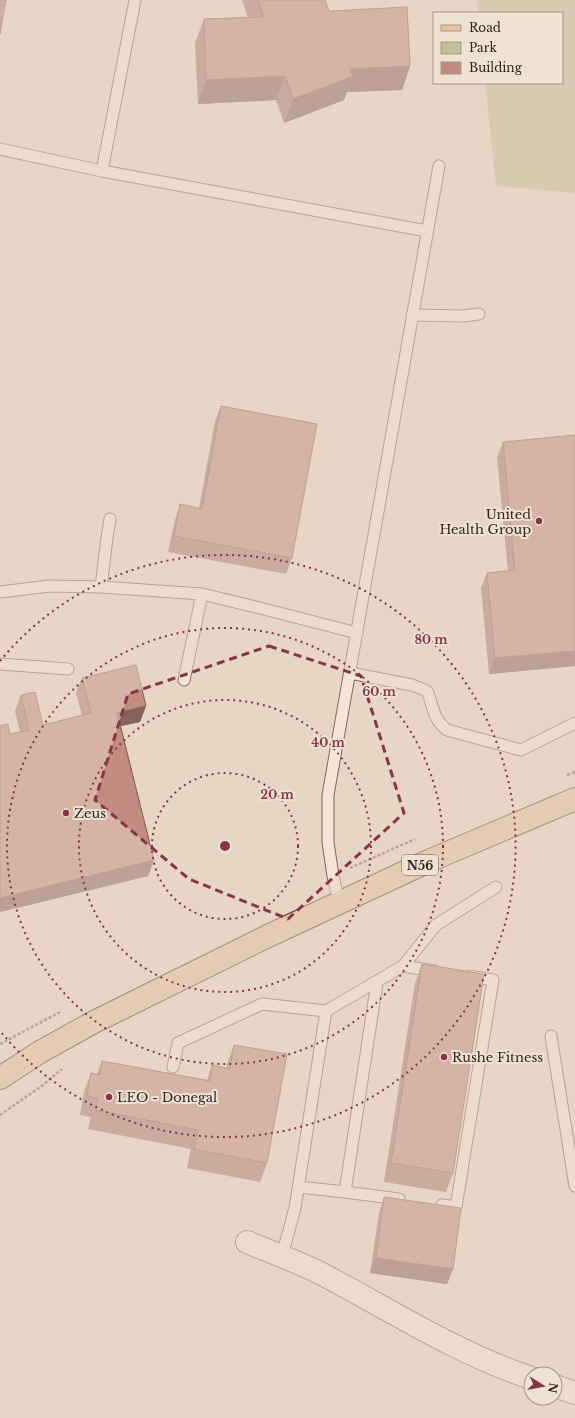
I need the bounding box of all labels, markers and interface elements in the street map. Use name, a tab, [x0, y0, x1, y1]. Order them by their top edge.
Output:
legend	[433, 12, 563, 84]
text: Road	[469, 20, 501, 35]
text: Park	[469, 40, 497, 55]
text: Building	[469, 60, 523, 75]
place label: United Health Group	[439, 506, 531, 538]
marker: United Health Group	[534, 516, 544, 526]
text: 80 m	[414, 632, 448, 647]
text: 60 m	[362, 684, 397, 699]
text: 40 m	[311, 735, 345, 750]
text: 20 m	[260, 787, 294, 802]
place label: Zeus	[74, 805, 106, 822]
marker: Zeus	[61, 808, 71, 818]
centre of rings	[218, 839, 232, 853]
road number: N56	[402, 855, 438, 875]
place label: Rushe Fitness	[452, 1049, 543, 1066]
marker: Rushe Fitness	[439, 1052, 449, 1062]
place label: LEO - Donegal	[117, 1089, 217, 1106]
marker: LEO - Donegal	[104, 1092, 114, 1102]
north arrow	[523, 1366, 563, 1406]
text: N	[545, 1381, 561, 1395]

